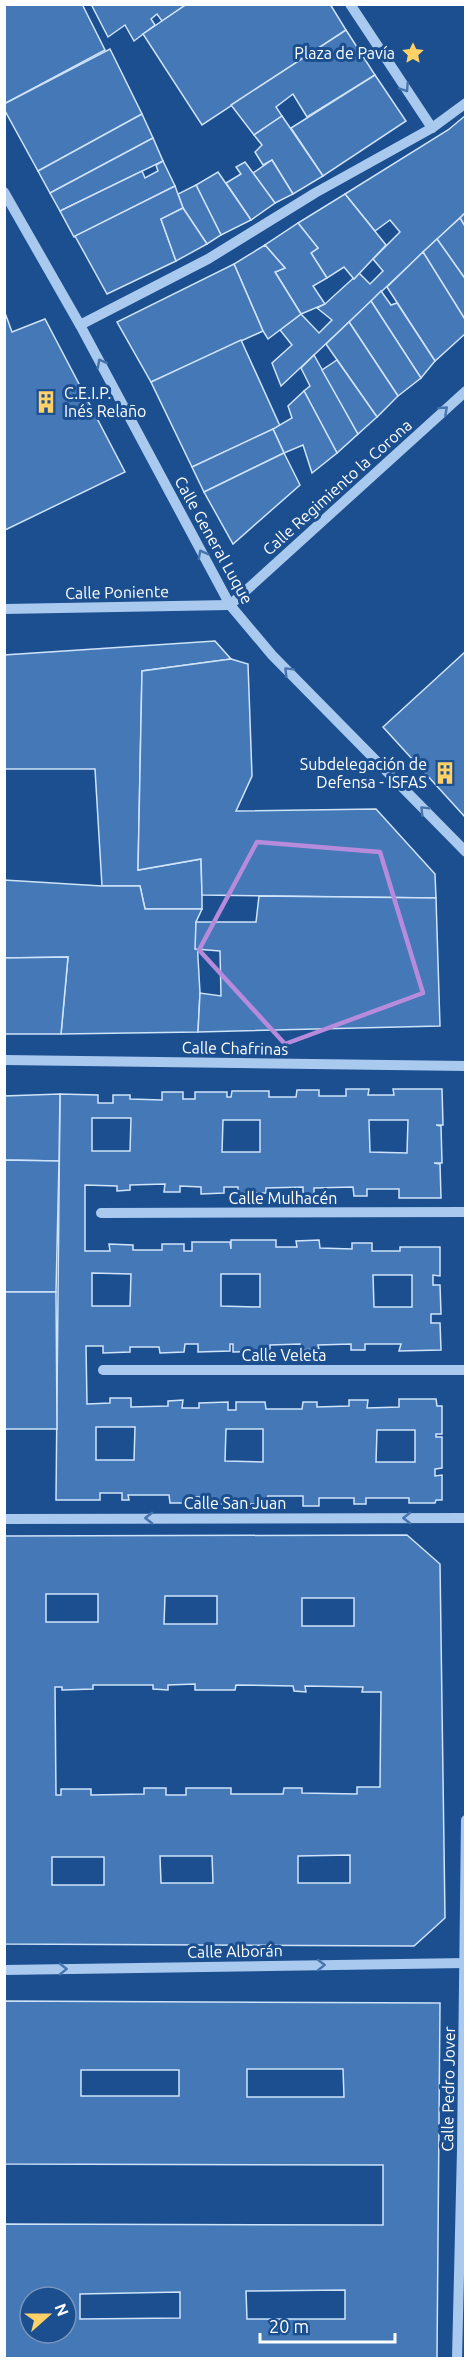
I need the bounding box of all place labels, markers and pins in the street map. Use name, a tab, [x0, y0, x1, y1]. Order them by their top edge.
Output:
place icon: Plaza de Pavía	[400, 40, 426, 66]
place label: Plaza de Pavía	[294, 44, 395, 62]
place label: C.E.I.P. Inés Relaño	[64, 384, 146, 420]
building icon: C.E.I.P. Inés Relaño	[33, 389, 59, 415]
place label: Subdelegación de Defensa - ISFAS	[300, 755, 427, 791]
building icon: Subdelegación de Defensa - ISFAS	[432, 760, 458, 786]

